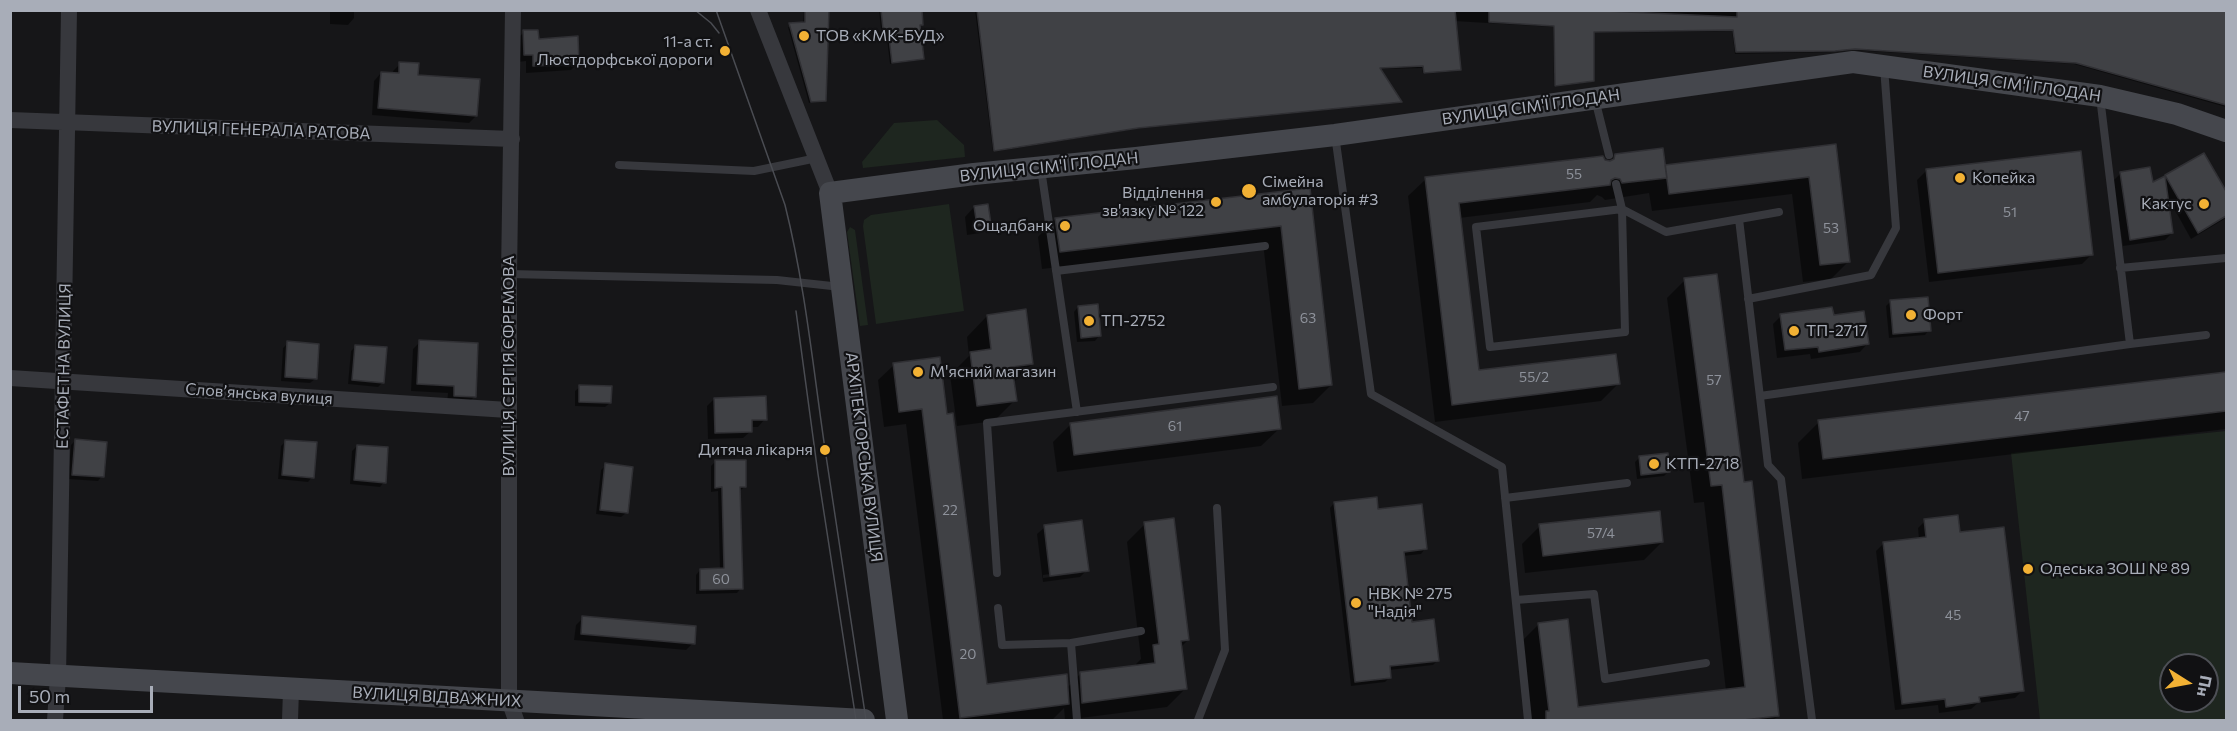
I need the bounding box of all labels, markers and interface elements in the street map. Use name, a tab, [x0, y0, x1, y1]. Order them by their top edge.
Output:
place label: ТОВ «КМК-БУД»	[816, 26, 945, 46]
marker: ТОВ «КМК-БУД»	[797, 29, 811, 43]
place label: 11-а ст. Люстдорфської дороги	[537, 32, 713, 70]
marker: 11-а ст. Люстдорфської дороги	[718, 44, 732, 58]
street label: ВУЛИЦЯ СІМ'Ї ГЛОДАН	[1922, 62, 2102, 106]
street label: ВУЛИЦЯ СІМ'Ї ГЛОДАН	[1441, 85, 1621, 129]
street label: ВУЛИЦЯ ГЕНЕРАЛА РАТОВА	[151, 117, 371, 143]
street label: ВУЛИЦЯ СІМ'Ї ГЛОДАН	[959, 148, 1139, 186]
house number: 55	[1566, 166, 1582, 182]
place label: Копейка	[1972, 168, 2035, 188]
marker: Копейка	[1953, 171, 1967, 185]
place label: Сімейна амбулаторія #3	[1262, 172, 1378, 210]
marker: Сімейна амбулаторія #3	[1240, 182, 1258, 200]
place label: Відділення зв'язку № 122	[1102, 183, 1204, 221]
place label: Кактус	[2141, 194, 2192, 214]
marker: Відділення зв'язку № 122	[1209, 195, 1223, 209]
marker: Кактус	[2197, 197, 2211, 211]
house number: 51	[2003, 204, 2017, 220]
place label: Ощадбанк	[973, 216, 1053, 236]
marker: Ощадбанк	[1058, 219, 1072, 233]
house number: 53	[1823, 220, 1839, 236]
street label: ВУЛИЦЯ СЕРГІЯ ЄФРЕМОВА	[499, 256, 519, 476]
street label: ЕСТАФЕТНА ВУЛИЦЯ	[53, 283, 75, 449]
place label: Форт	[1923, 305, 1963, 325]
marker: Форт	[1904, 308, 1918, 322]
house number: 63	[1300, 310, 1316, 326]
place label: ТП-2752	[1101, 311, 1165, 331]
marker: ТП-2752	[1082, 314, 1096, 328]
place label: ТП-2717	[1806, 321, 1868, 341]
marker: ТП-2717	[1787, 324, 1801, 338]
street label: АРХІТЕКТОРСЬКА ВУЛИЦЯ	[842, 351, 886, 563]
place label: М'ясний магазин	[930, 362, 1056, 382]
marker: М'ясний магазин	[911, 365, 925, 379]
house number: 55/2	[1519, 369, 1549, 385]
house number: 57	[1706, 372, 1722, 388]
street label: Словʼянська вулиця	[185, 379, 333, 409]
house number: 47	[2014, 408, 2030, 424]
house number: 61	[1168, 418, 1182, 434]
place label: Дитяча лікарня	[698, 440, 813, 460]
marker: Дитяча лікарня	[818, 443, 832, 457]
place label: КТП-2718	[1666, 454, 1740, 474]
marker: КТП-2718	[1647, 457, 1661, 471]
house number: 22	[942, 502, 958, 518]
house number: 57/4	[1587, 525, 1615, 541]
place label: Одеська ЗОШ № 89	[2040, 559, 2190, 579]
marker: Одеська ЗОШ № 89	[2021, 562, 2035, 576]
house number: 60	[712, 571, 730, 587]
place label: НВК № 275 "Надія"	[1368, 584, 1452, 622]
marker: НВК № 275 "Надія"	[1349, 596, 1363, 610]
house number: 45	[1945, 607, 1961, 623]
house number: 20	[960, 646, 976, 662]
north arrow	[2159, 653, 2219, 713]
scale bar	[21, 674, 156, 712]
text: Пн	[2194, 674, 2217, 698]
street label: ВУЛИЦЯ ВІДВАЖНИХ	[352, 683, 522, 711]
text: 50 m	[29, 685, 70, 707]

